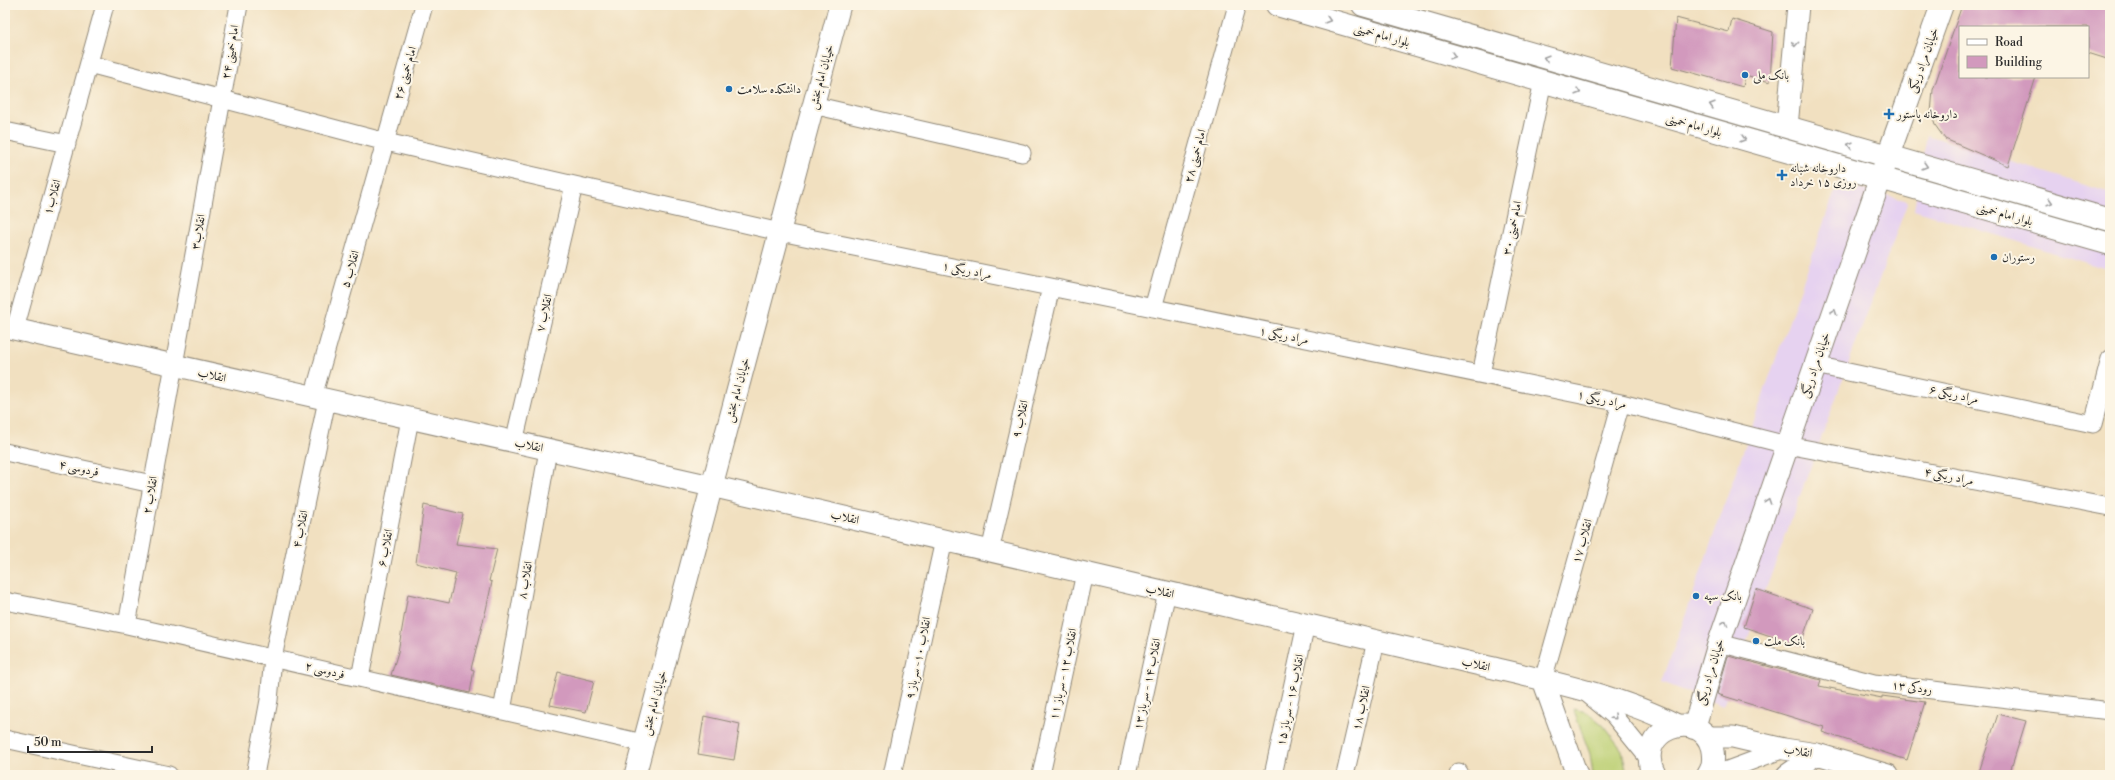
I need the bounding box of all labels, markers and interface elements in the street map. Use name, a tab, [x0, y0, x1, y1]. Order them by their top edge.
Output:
one-way arrow	[1324, 15, 1331, 24]
street label: بلوار امام خمینی	[1351, 20, 1412, 53]
street label: امام خمینی ۲۴	[218, 23, 246, 81]
street label: خیابان مراد ریگی	[1905, 25, 1943, 95]
legend	[1959, 26, 2089, 78]
text: Road	[1995, 35, 2023, 50]
one-way arrow	[1790, 41, 1799, 47]
street label: خیابان امام بخش	[806, 43, 840, 112]
street label: امام خمینی ۲۶	[391, 44, 423, 102]
one-way arrow	[1449, 51, 1456, 60]
one-way arrow	[1543, 54, 1550, 63]
text: Building	[1994, 55, 2043, 70]
place label: بانک ملی	[1753, 68, 1789, 84]
marker: بانک ملی	[1740, 70, 1750, 80]
place label: دانشکده سلامت	[737, 82, 801, 97]
marker: دانشکده سلامت	[724, 84, 734, 94]
one-way arrow	[1575, 87, 1581, 95]
one-way arrow	[1708, 101, 1715, 110]
place label: داروخانه پاستور	[1896, 107, 1958, 123]
marker: داروخانه پاستور	[1884, 109, 1894, 119]
street label: بلوار امام خمینی	[1663, 110, 1724, 143]
street label: امام خمینی ۲۸	[1181, 127, 1213, 185]
one-way arrow	[1740, 134, 1747, 143]
one-way arrow	[1847, 141, 1854, 150]
place label: داروخانه شبانه روزی ۱۵ خرداد	[1790, 161, 1857, 190]
one-way arrow	[1922, 162, 1928, 170]
marker: داروخانه شبانه روزی ۱۵ خرداد	[1777, 170, 1787, 180]
street label: انقلاب۱	[40, 177, 65, 216]
one-way arrow	[2047, 198, 2053, 206]
street label: امام خمینی ۳۰	[1499, 199, 1529, 257]
street label: بلوار امام خمینی	[1974, 199, 2035, 232]
street label: انقلاب۳	[188, 213, 209, 251]
street label: انقلاب ۵	[338, 248, 363, 290]
place label: رستوران	[2002, 250, 2035, 265]
marker: رستوران	[1989, 252, 1999, 262]
street label: مراد ریگی ۱	[941, 258, 993, 284]
street label: انقلاب ۷	[533, 292, 556, 333]
one-way arrow	[1829, 308, 1837, 315]
street label: مراد ریگی ۱	[1258, 323, 1310, 349]
street label: خیابان مراد ریگی	[1797, 330, 1835, 400]
street label: خیابان امام بخش	[722, 356, 756, 425]
street label: انقلاب	[196, 365, 228, 386]
street label: مراد ریگی ۶	[1928, 382, 1980, 408]
street label: مراد ریگی ۱	[1576, 387, 1628, 413]
street label: انقلاب ۹	[1009, 398, 1032, 439]
street label: انقلاب	[513, 435, 545, 456]
street label: فردوسی ۴	[57, 457, 100, 481]
street label: مراد ریگی ۴	[1923, 464, 1975, 490]
street label: انقلاب ۲	[140, 475, 161, 515]
one-way arrow	[1763, 497, 1772, 504]
street label: انقلاب	[829, 507, 861, 528]
street label: انقلاب ۴	[289, 508, 312, 549]
street label: انقلاب ۱۷	[1569, 517, 1596, 565]
street label: انقلاب ۶	[374, 527, 397, 568]
street label: انقلاب ۸	[515, 560, 536, 600]
street label: انقلاب	[1144, 581, 1176, 602]
place label: بانک سپه	[1704, 589, 1742, 604]
marker: بانک سپه	[1691, 591, 1701, 601]
street label: انقلاب ۱۰- سرباز ۹	[902, 615, 935, 701]
one-way arrow	[1721, 620, 1729, 627]
street label: انقلاب ۱۲ - سرباز ۱۱	[1046, 627, 1081, 721]
place label: بانک ملت	[1764, 634, 1805, 649]
marker: بانک ملت	[1751, 636, 1761, 646]
street label: انقلاب ۱۴ - سرباز ۱۳	[1130, 637, 1165, 731]
street label: خیابان مراد ریگی	[1693, 637, 1729, 707]
street label: انقلاب ۱۶ - سرباز ۱۵	[1273, 653, 1308, 747]
street label: انقلاب	[1460, 654, 1492, 675]
street label: فردوسی ۲	[303, 659, 346, 683]
street label: خیابان امام بخش	[639, 669, 673, 738]
street label: رودکی ۱۳	[1891, 677, 1933, 697]
street label: انقلاب ۱۸	[1349, 684, 1374, 732]
one-way arrow	[1609, 712, 1617, 720]
scale bar	[28, 728, 152, 754]
text: 50 m	[34, 735, 62, 750]
street label: انقلاب	[1783, 742, 1814, 761]

